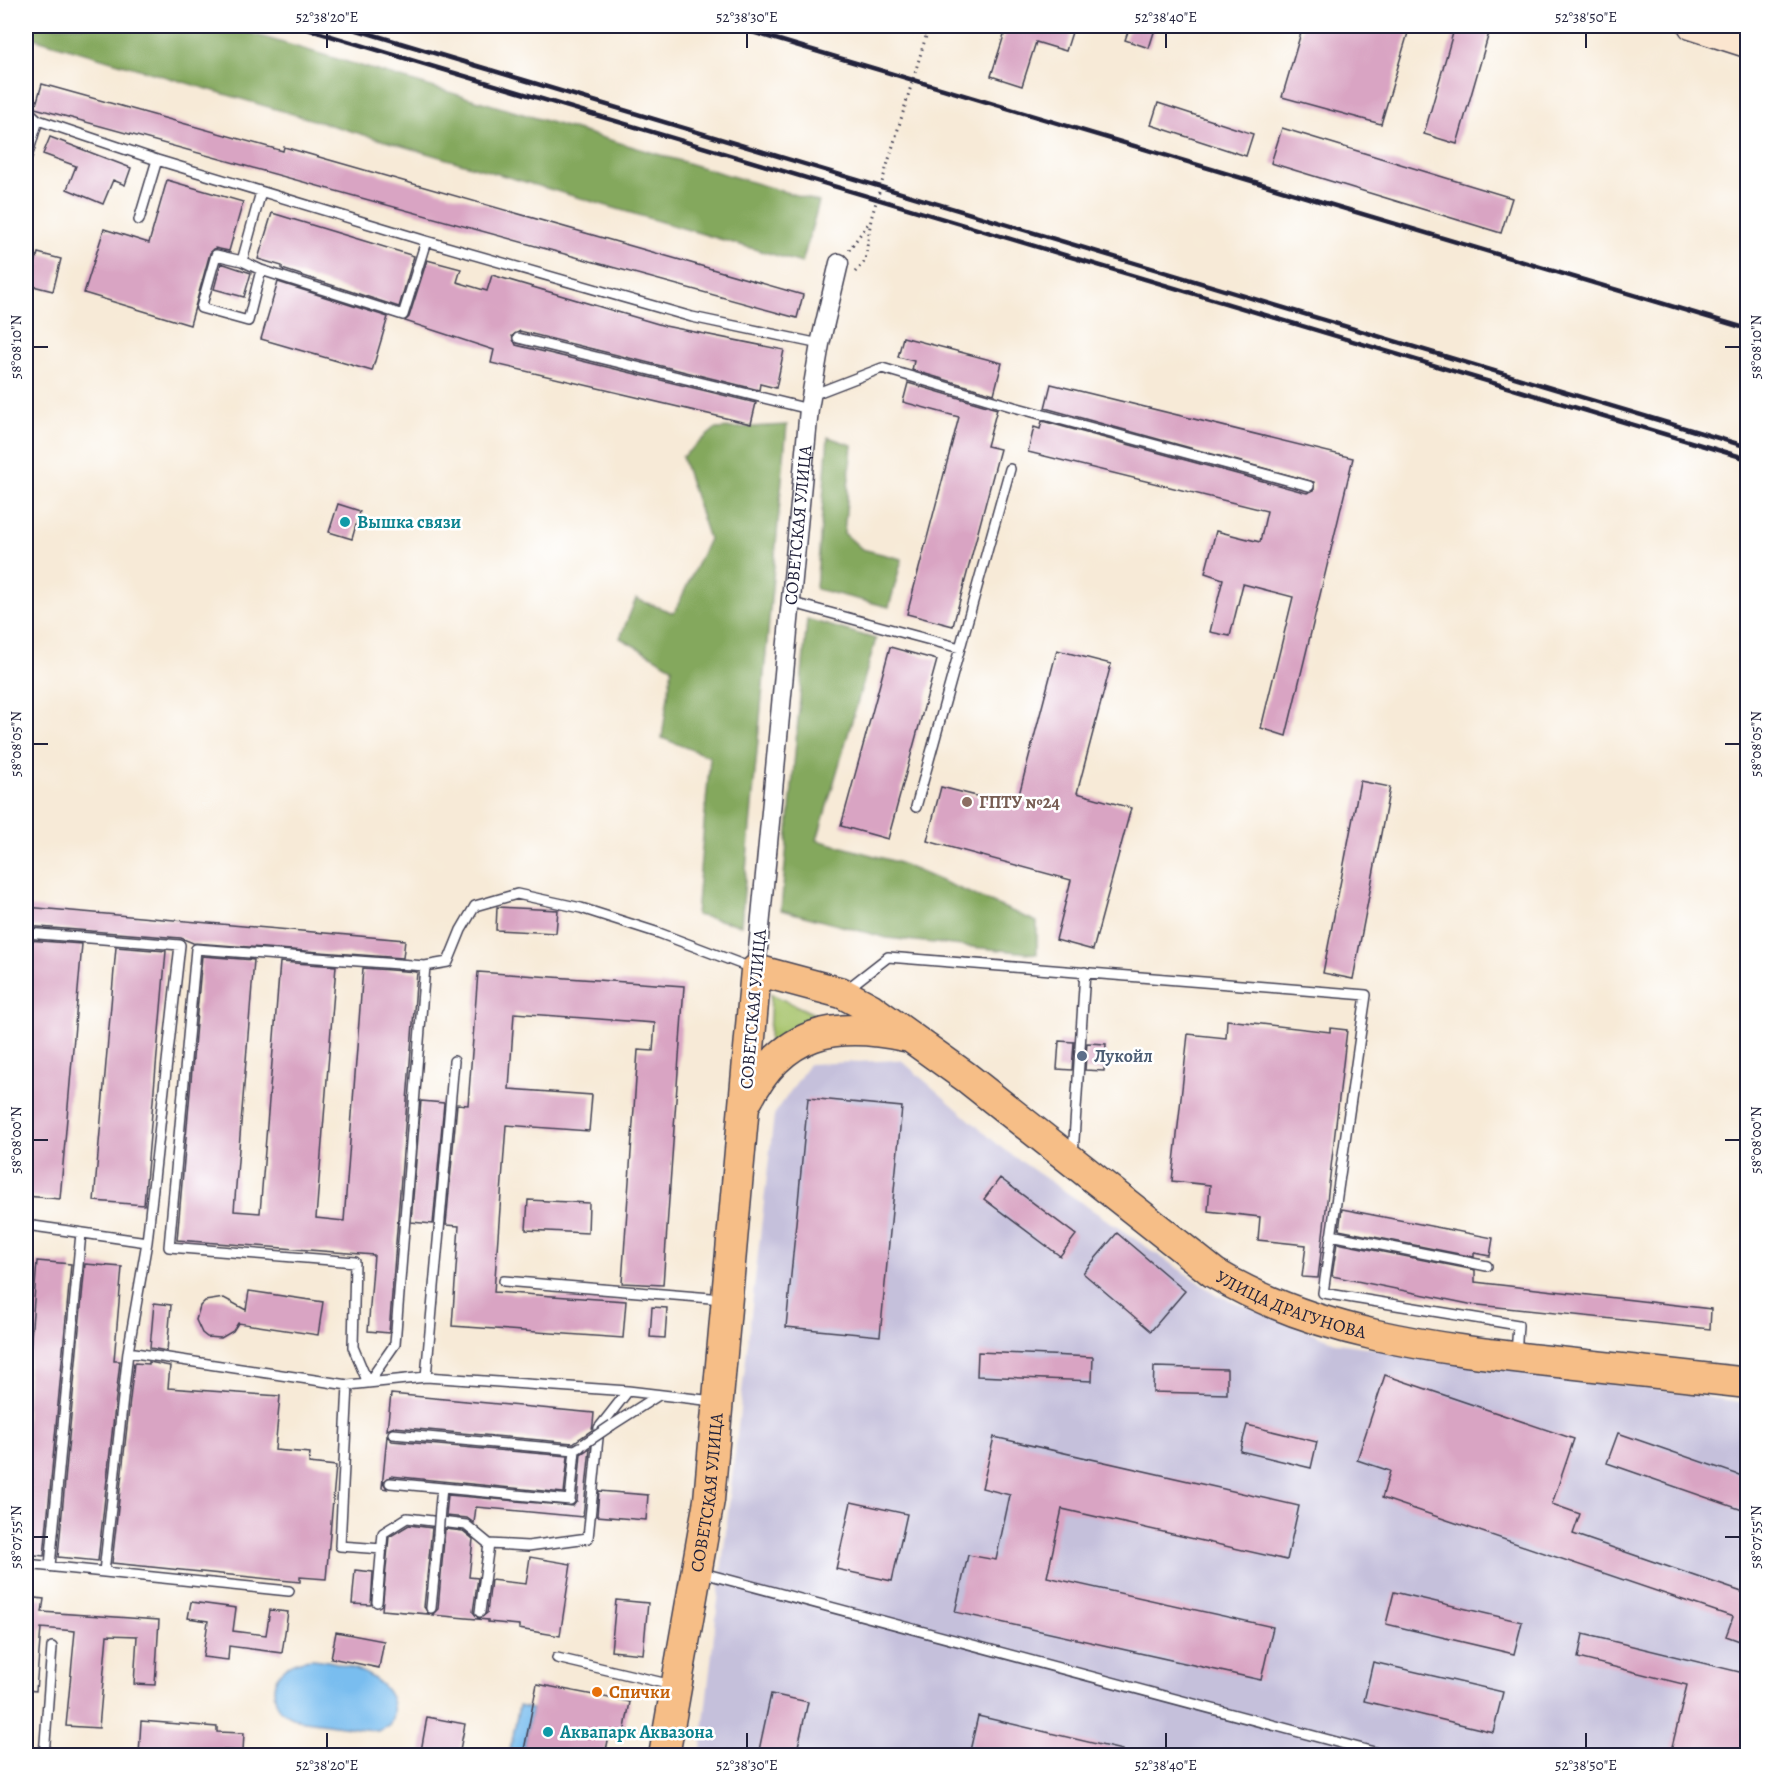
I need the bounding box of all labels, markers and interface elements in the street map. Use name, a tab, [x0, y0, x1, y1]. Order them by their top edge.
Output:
text: 52°38'20"E	[296, 7, 358, 27]
text: 52°38'30"E	[716, 7, 778, 27]
text: 52°38'40"E	[1135, 7, 1197, 27]
text: 52°38'50"E	[1555, 7, 1617, 27]
text: 58°08'10"N	[6, 315, 26, 379]
text: 58°08'10"N	[1746, 315, 1766, 379]
street label: СОВЕТСКАЯ УЛИЦА	[779, 443, 818, 606]
place label: Вышка связи	[357, 510, 462, 534]
marker: Вышка связи	[338, 515, 352, 529]
text: 58°08'05"N	[6, 711, 26, 777]
text: 58°08'05"N	[1746, 711, 1766, 777]
place label: ГПТУ №24	[979, 790, 1060, 814]
marker: ГПТУ №24	[960, 795, 974, 809]
street label: СОВЕТСКАЯ УЛИЦА	[734, 928, 772, 1090]
place label: Лукойл	[1094, 1044, 1153, 1068]
marker: Лукойл	[1075, 1049, 1089, 1063]
text: 58°08'00"N	[6, 1106, 26, 1174]
text: 58°08'00"N	[1746, 1106, 1766, 1174]
street label: УЛИЦА ДРАГУНОВА	[1211, 1265, 1369, 1344]
street label: СОВЕТСКАЯ УЛИЦА	[685, 1411, 729, 1574]
text: 58°07'55"N	[6, 1505, 26, 1569]
text: 58°07'55"N	[1746, 1505, 1766, 1569]
place label: Спички	[609, 1680, 671, 1704]
marker: Спички	[590, 1685, 604, 1699]
place label: Аквапарк Аквазона	[559, 1720, 714, 1744]
marker: Аквапарк Аквазона	[541, 1725, 555, 1739]
text: 52°38'20"E	[296, 1755, 358, 1775]
text: 52°38'30"E	[716, 1755, 778, 1775]
text: 52°38'40"E	[1135, 1755, 1197, 1775]
text: 52°38'50"E	[1555, 1755, 1617, 1775]

